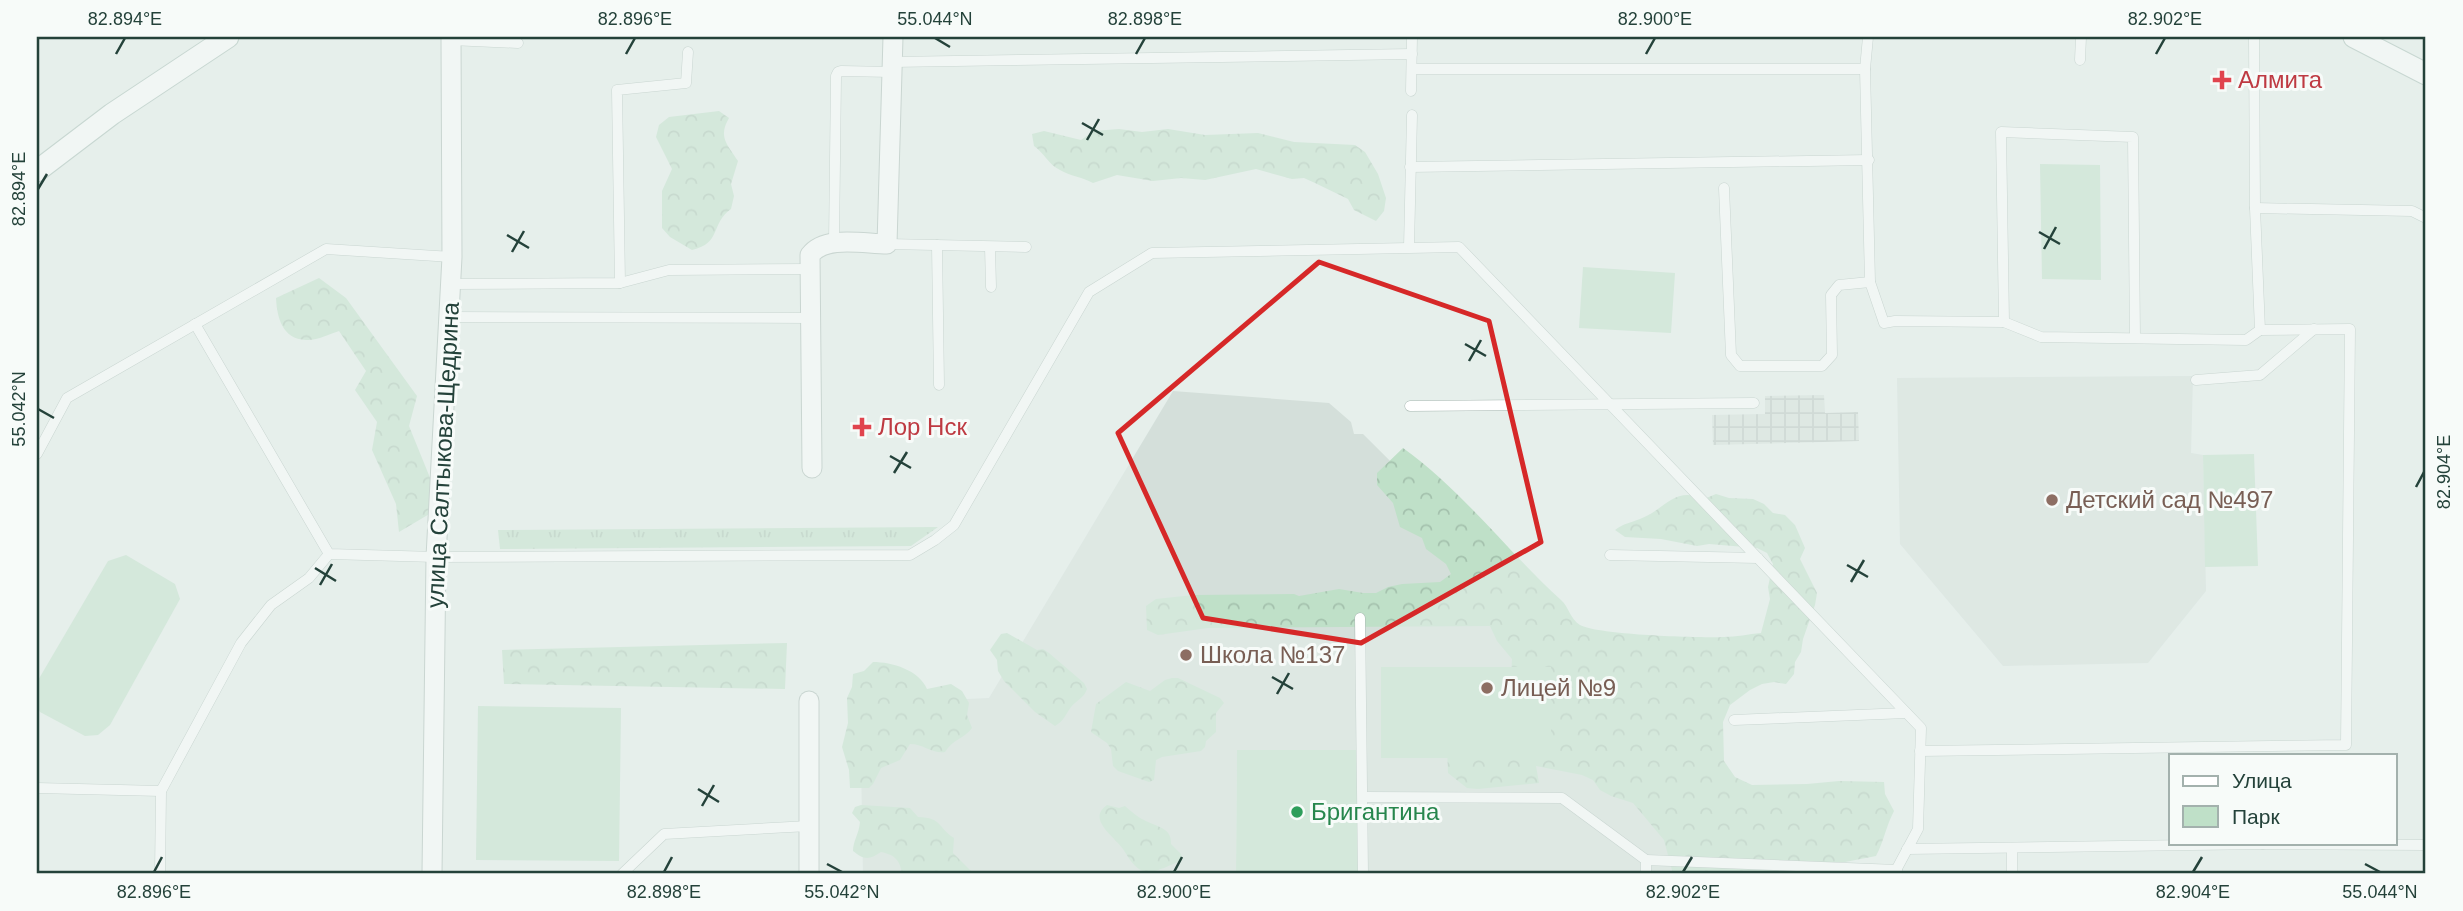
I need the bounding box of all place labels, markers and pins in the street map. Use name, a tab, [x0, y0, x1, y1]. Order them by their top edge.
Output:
place label: Алмита	[2238, 66, 2323, 93]
marker: Алмита	[2212, 70, 2232, 90]
place label: Лор Нск	[878, 413, 967, 440]
marker: Лор Нск	[852, 417, 872, 437]
place label: Детский сад №497	[2066, 486, 2273, 513]
marker: Детский сад №497	[2044, 492, 2060, 508]
place label: Школа №137	[1200, 641, 1345, 668]
marker: Школа №137	[1178, 647, 1194, 663]
place label: Лицей №9	[1501, 674, 1616, 701]
marker: Лицей №9	[1479, 680, 1495, 696]
place label: Бригантина	[1311, 798, 1440, 825]
marker: Бригантина	[1289, 804, 1305, 820]

